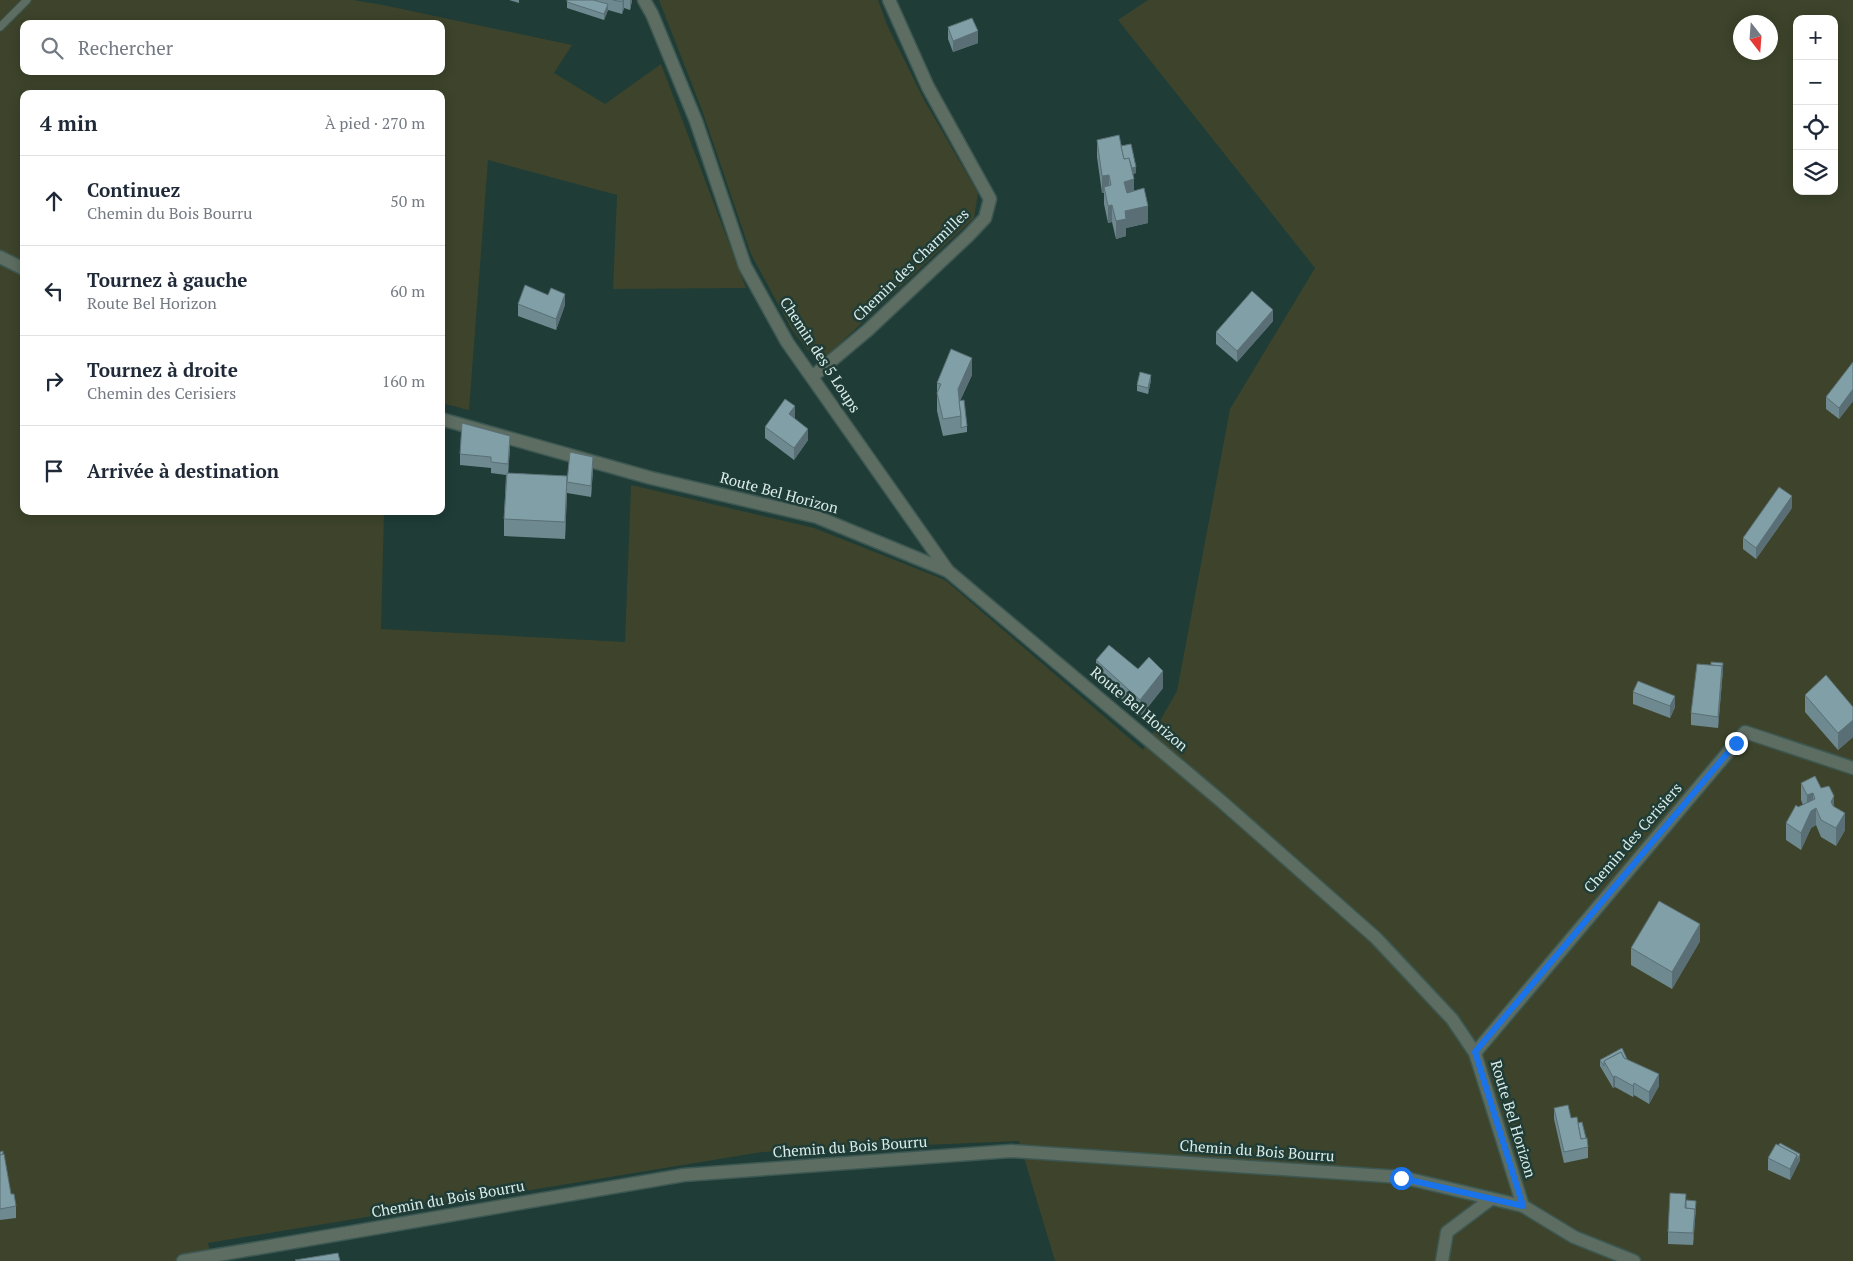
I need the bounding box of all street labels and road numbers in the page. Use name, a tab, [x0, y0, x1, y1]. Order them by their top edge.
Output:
street label: Chemin des Charmilles	[848, 203, 973, 325]
street label: Chemin des 5 Loups	[776, 293, 866, 416]
street label: Route Bel Horizon	[718, 467, 841, 517]
street label: Route Bel Horizon	[1087, 661, 1193, 755]
street label: Chemin des Cerisiers	[1579, 778, 1686, 897]
street label: Route Bel Horizon	[1487, 1058, 1541, 1180]
street label: Chemin du Bois Bourru	[772, 1131, 928, 1161]
street label: Chemin du Bois Bourru	[1179, 1135, 1335, 1165]
street label: Chemin du Bois Bourru	[370, 1175, 526, 1221]

